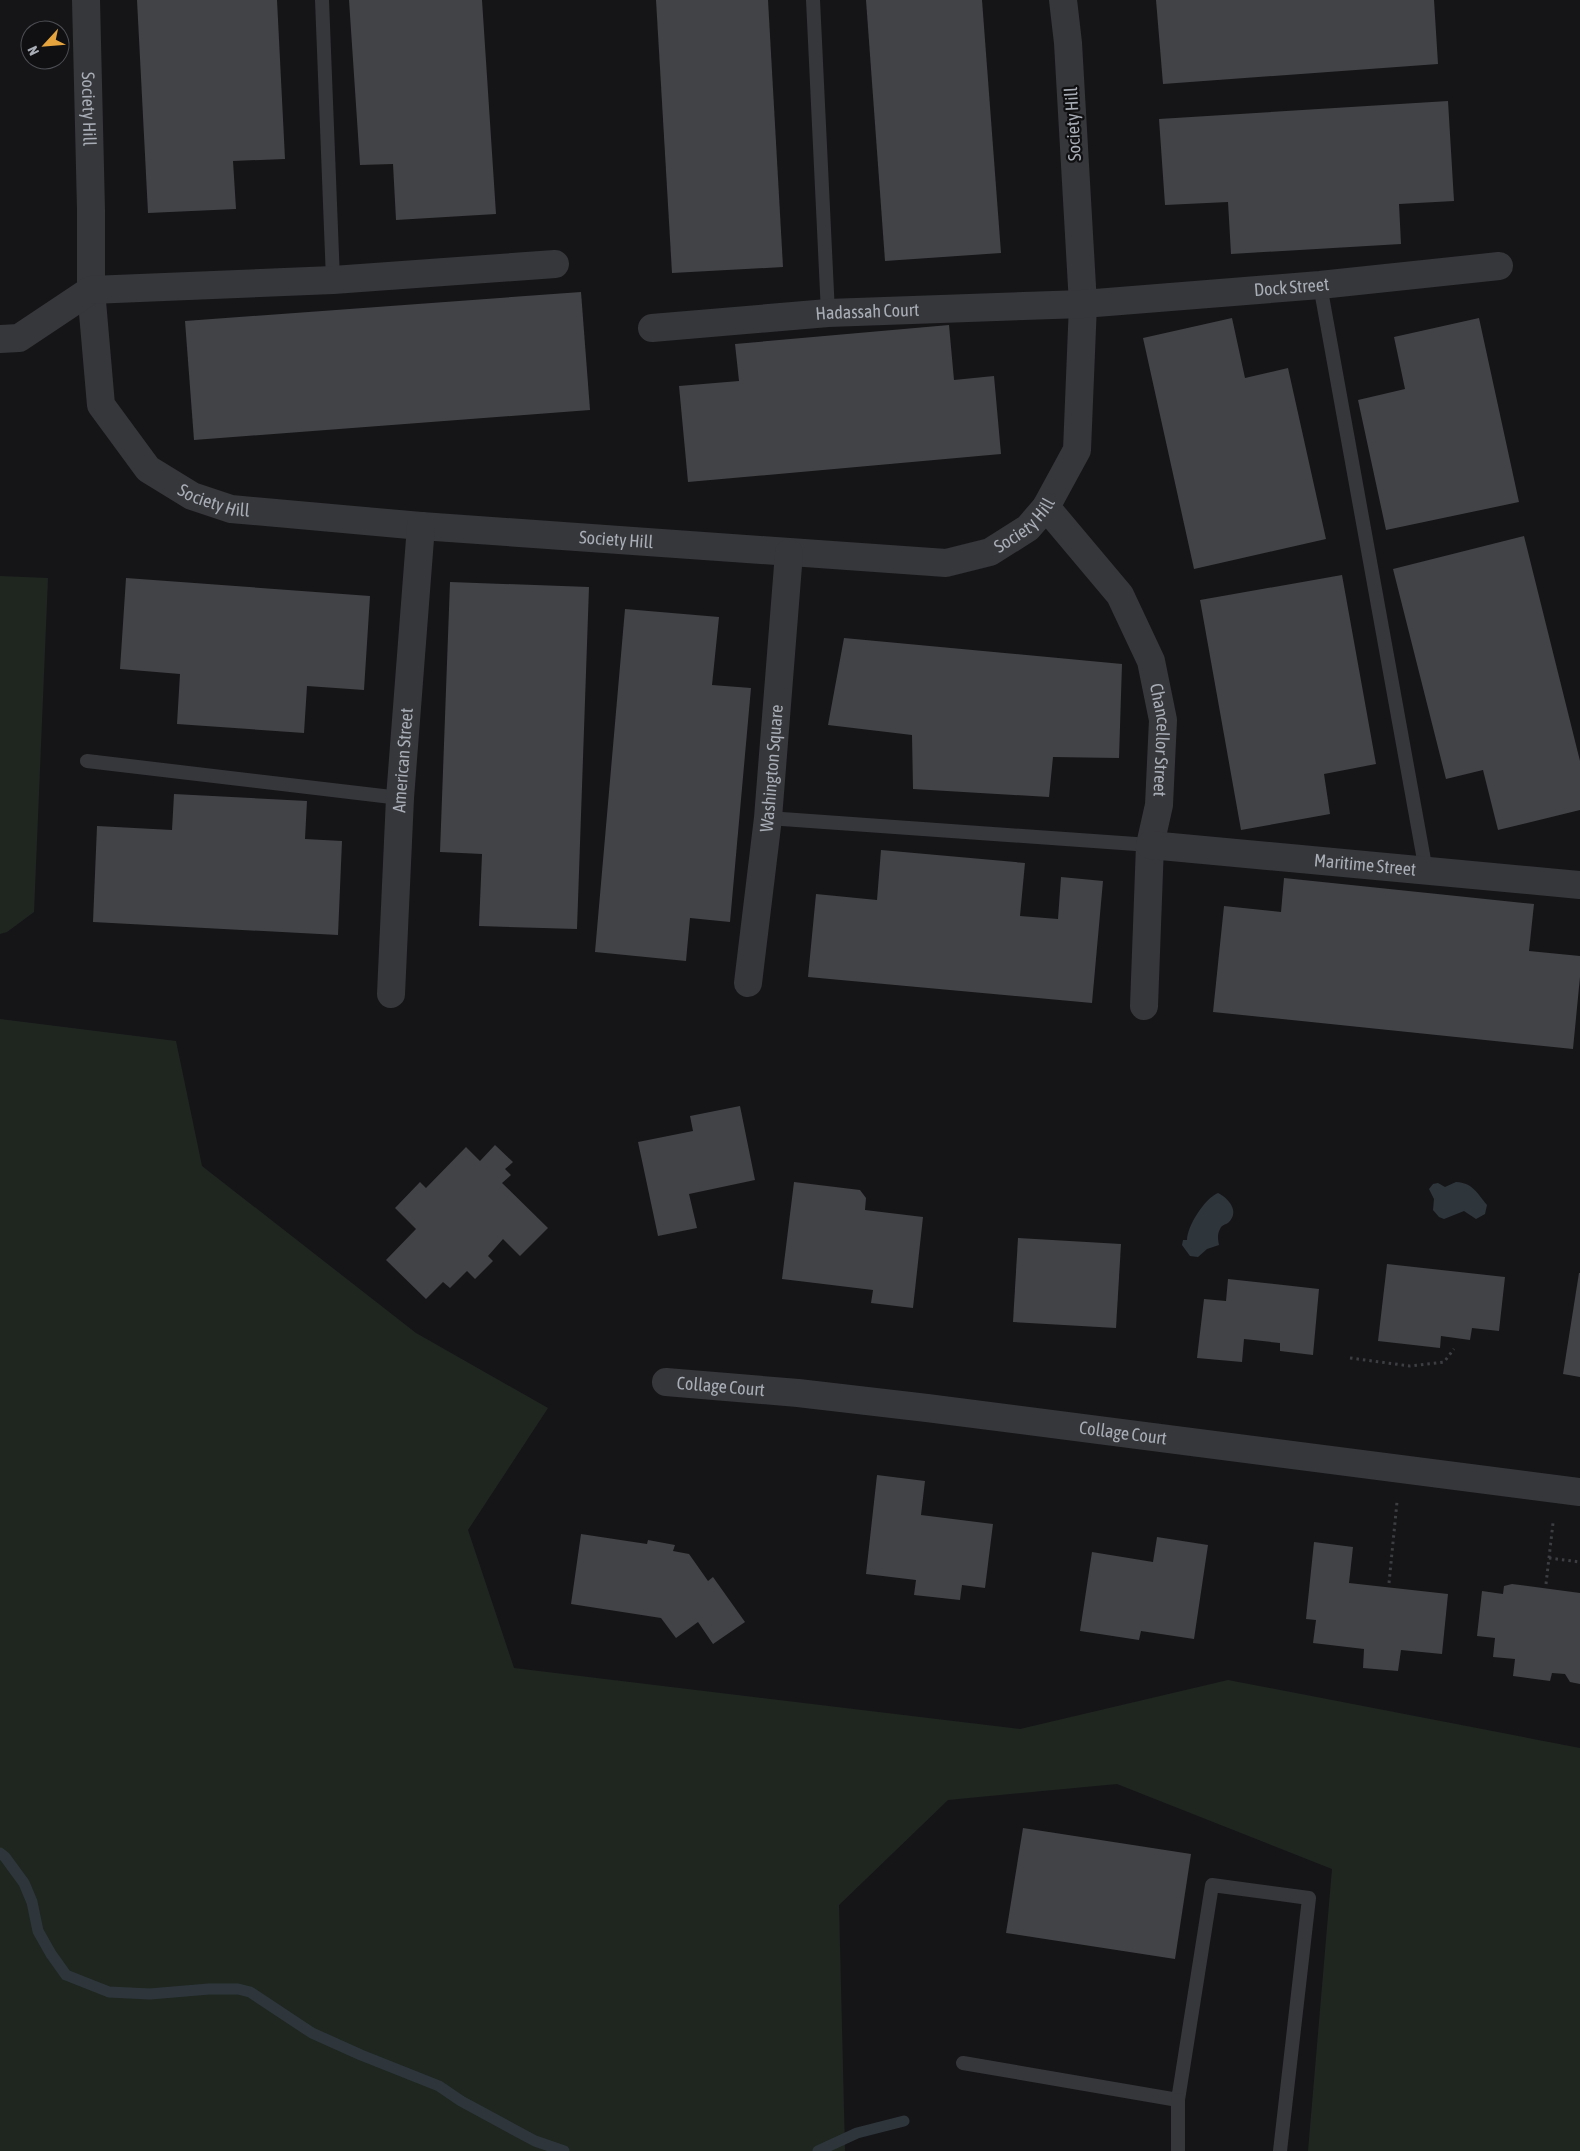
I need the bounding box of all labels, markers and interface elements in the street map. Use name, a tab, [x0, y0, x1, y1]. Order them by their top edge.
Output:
north arrow	[20, 20, 70, 70]
text: N	[24, 43, 42, 58]
street label: Society Hill	[78, 72, 100, 147]
street label: Society Hill	[1060, 86, 1085, 162]
street label: Dock Street	[1253, 273, 1330, 300]
street label: Hadassah Court	[815, 299, 919, 324]
street label: Society Hill	[174, 479, 251, 521]
street label: Society Hill	[990, 494, 1059, 557]
street label: Society Hill	[578, 526, 654, 552]
street label: Chancellor Street	[1146, 681, 1174, 797]
street label: Washington Square	[755, 704, 787, 833]
street label: American Street	[388, 707, 417, 813]
street label: Maritime Street	[1313, 849, 1417, 880]
street label: Collage Court	[676, 1372, 766, 1400]
street label: Collage Court	[1078, 1417, 1168, 1449]

